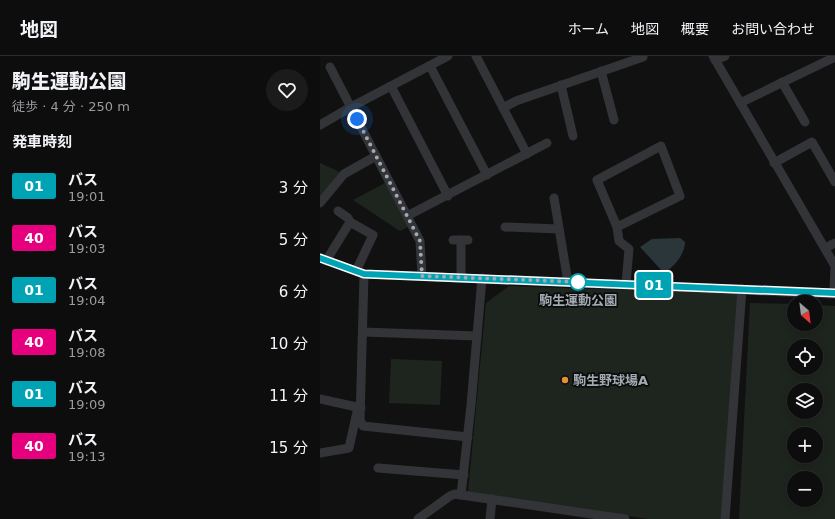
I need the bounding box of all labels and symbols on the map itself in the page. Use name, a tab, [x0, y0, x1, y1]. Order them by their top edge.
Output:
your location	[347, 109, 367, 129]
line badge: 01	[636, 272, 672, 298]
marker: 駒生運動公園	[569, 273, 587, 291]
place label: 駒生運動公園	[539, 293, 617, 308]
north arrow	[787, 295, 823, 331]
place label: 駒生野球場A	[573, 373, 648, 388]
marker: 駒生野球場A	[560, 375, 570, 385]

